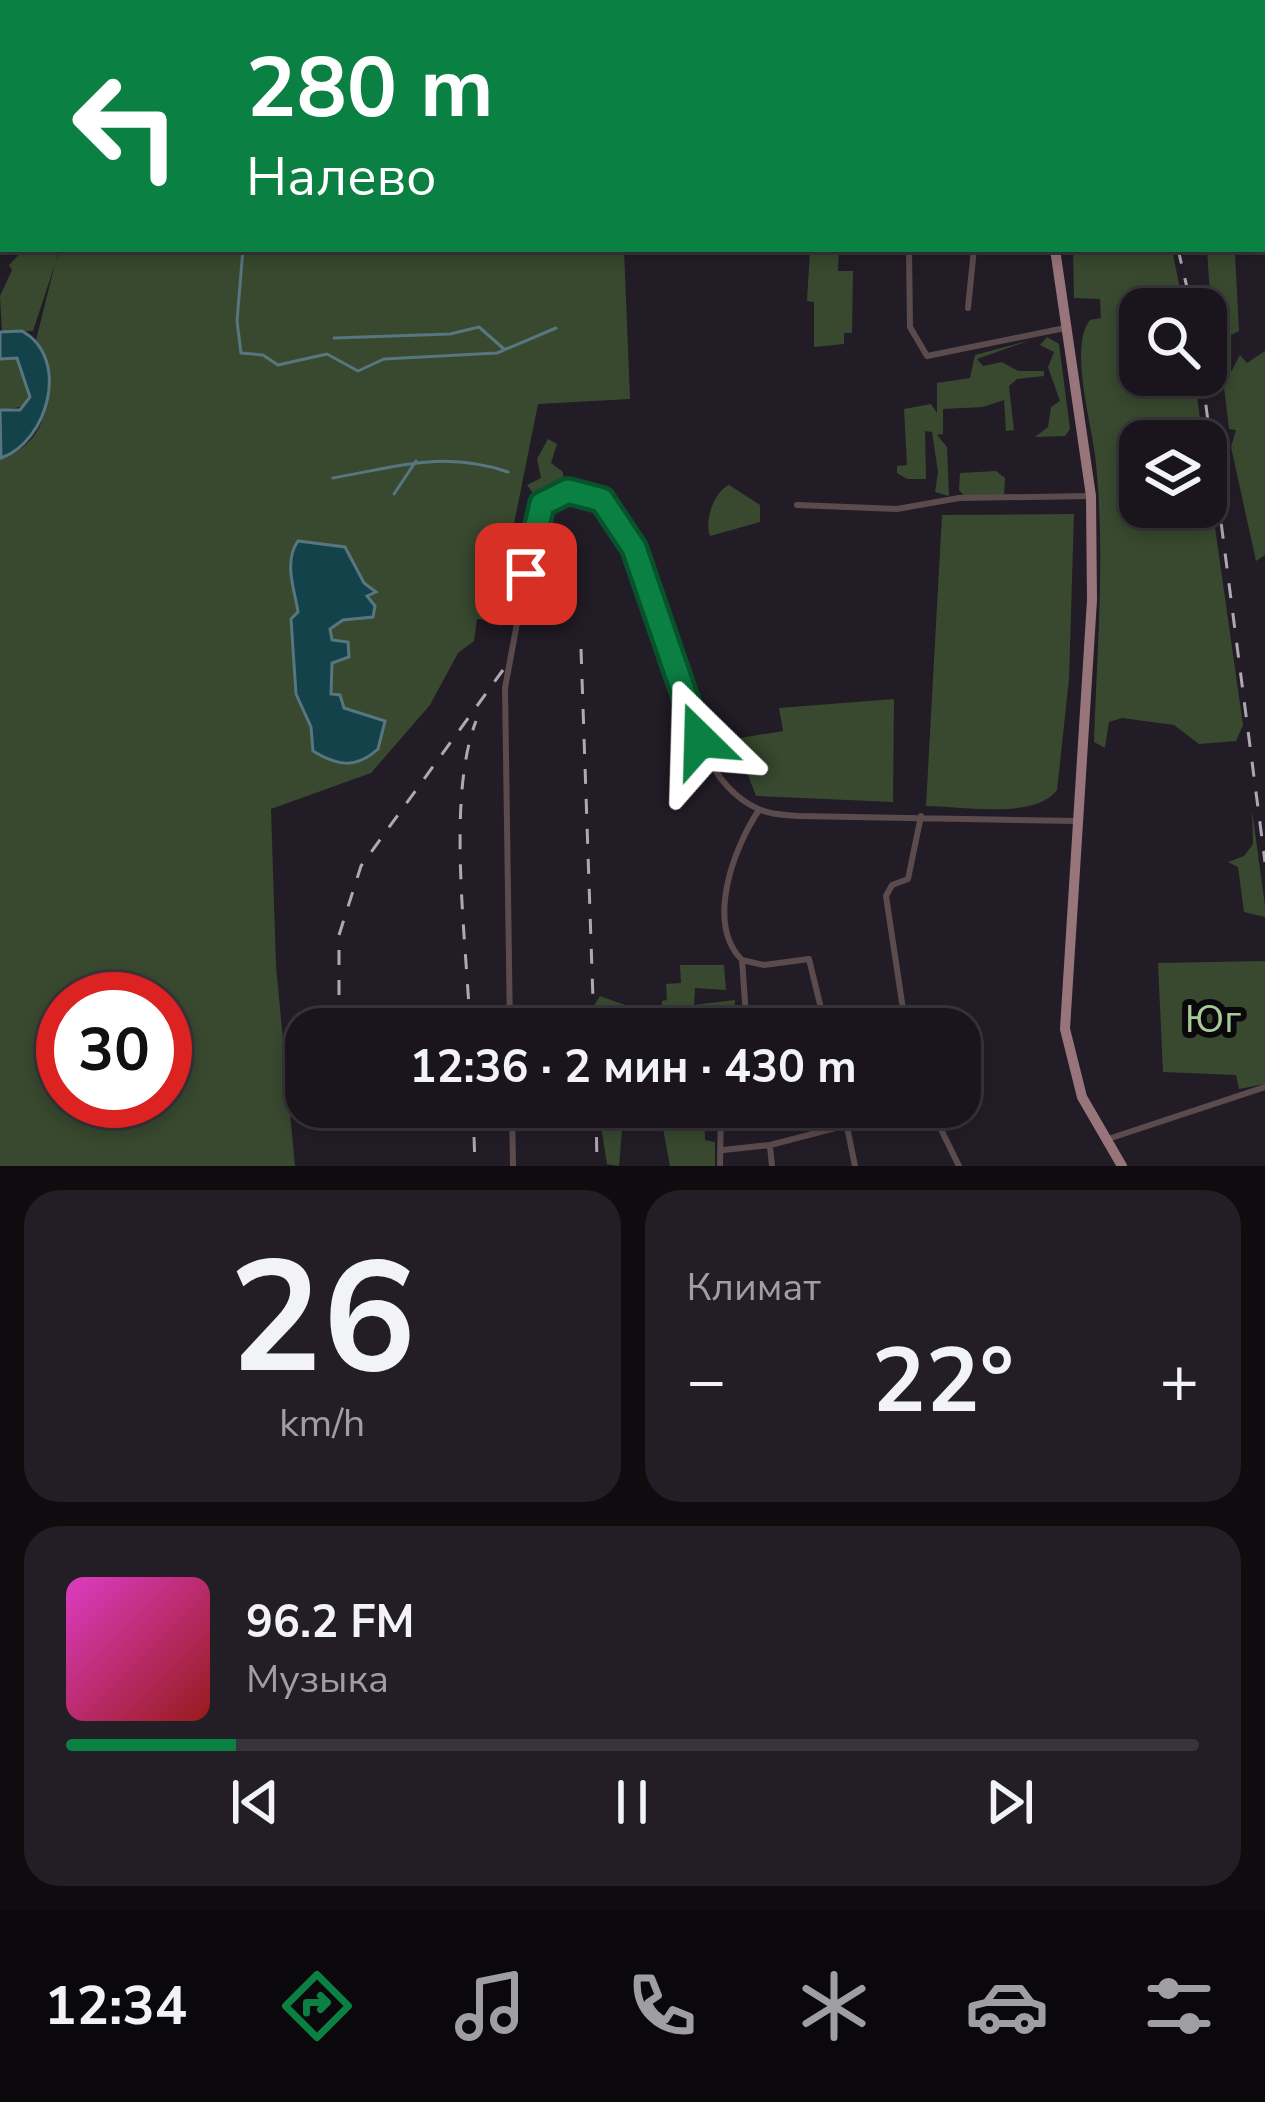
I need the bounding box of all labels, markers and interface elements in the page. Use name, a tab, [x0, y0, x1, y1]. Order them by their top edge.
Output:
text: 280 m	[246, 31, 494, 146]
icon: left	[48, 48, 204, 204]
text: Налево	[246, 140, 437, 214]
map controls	[1119, 288, 1227, 528]
button: search	[1119, 288, 1227, 396]
button: layers	[1119, 420, 1227, 528]
pin	[475, 523, 577, 625]
icon: arrive	[493, 541, 559, 607]
position arrow	[637, 677, 763, 803]
speed limit sign: 30	[36, 972, 192, 1128]
park label: Юг	[1185, 993, 1241, 1046]
text: 12:36 · 2 мин · 430 m	[409, 1037, 857, 1098]
text: 26	[229, 1212, 416, 1425]
text: Климат	[687, 1261, 821, 1314]
text: 22°	[872, 1320, 1014, 1443]
text: −	[687, 1336, 726, 1426]
text: +	[1159, 1336, 1199, 1426]
text: km/h	[279, 1397, 365, 1450]
text: 96.2 FM	[246, 1592, 415, 1653]
text: Музыка	[246, 1653, 389, 1706]
icon: previous	[222, 1769, 288, 1835]
icon: pause	[599, 1769, 665, 1835]
icon: next	[977, 1769, 1043, 1835]
icon: directions	[275, 1964, 359, 2048]
icon: music	[448, 1964, 532, 2048]
icon: phone	[620, 1964, 704, 2048]
icon: climate	[792, 1964, 876, 2048]
icon: car	[965, 1964, 1049, 2048]
icon: filters	[1137, 1964, 1221, 2048]
text: 12:34	[44, 1969, 187, 2043]

